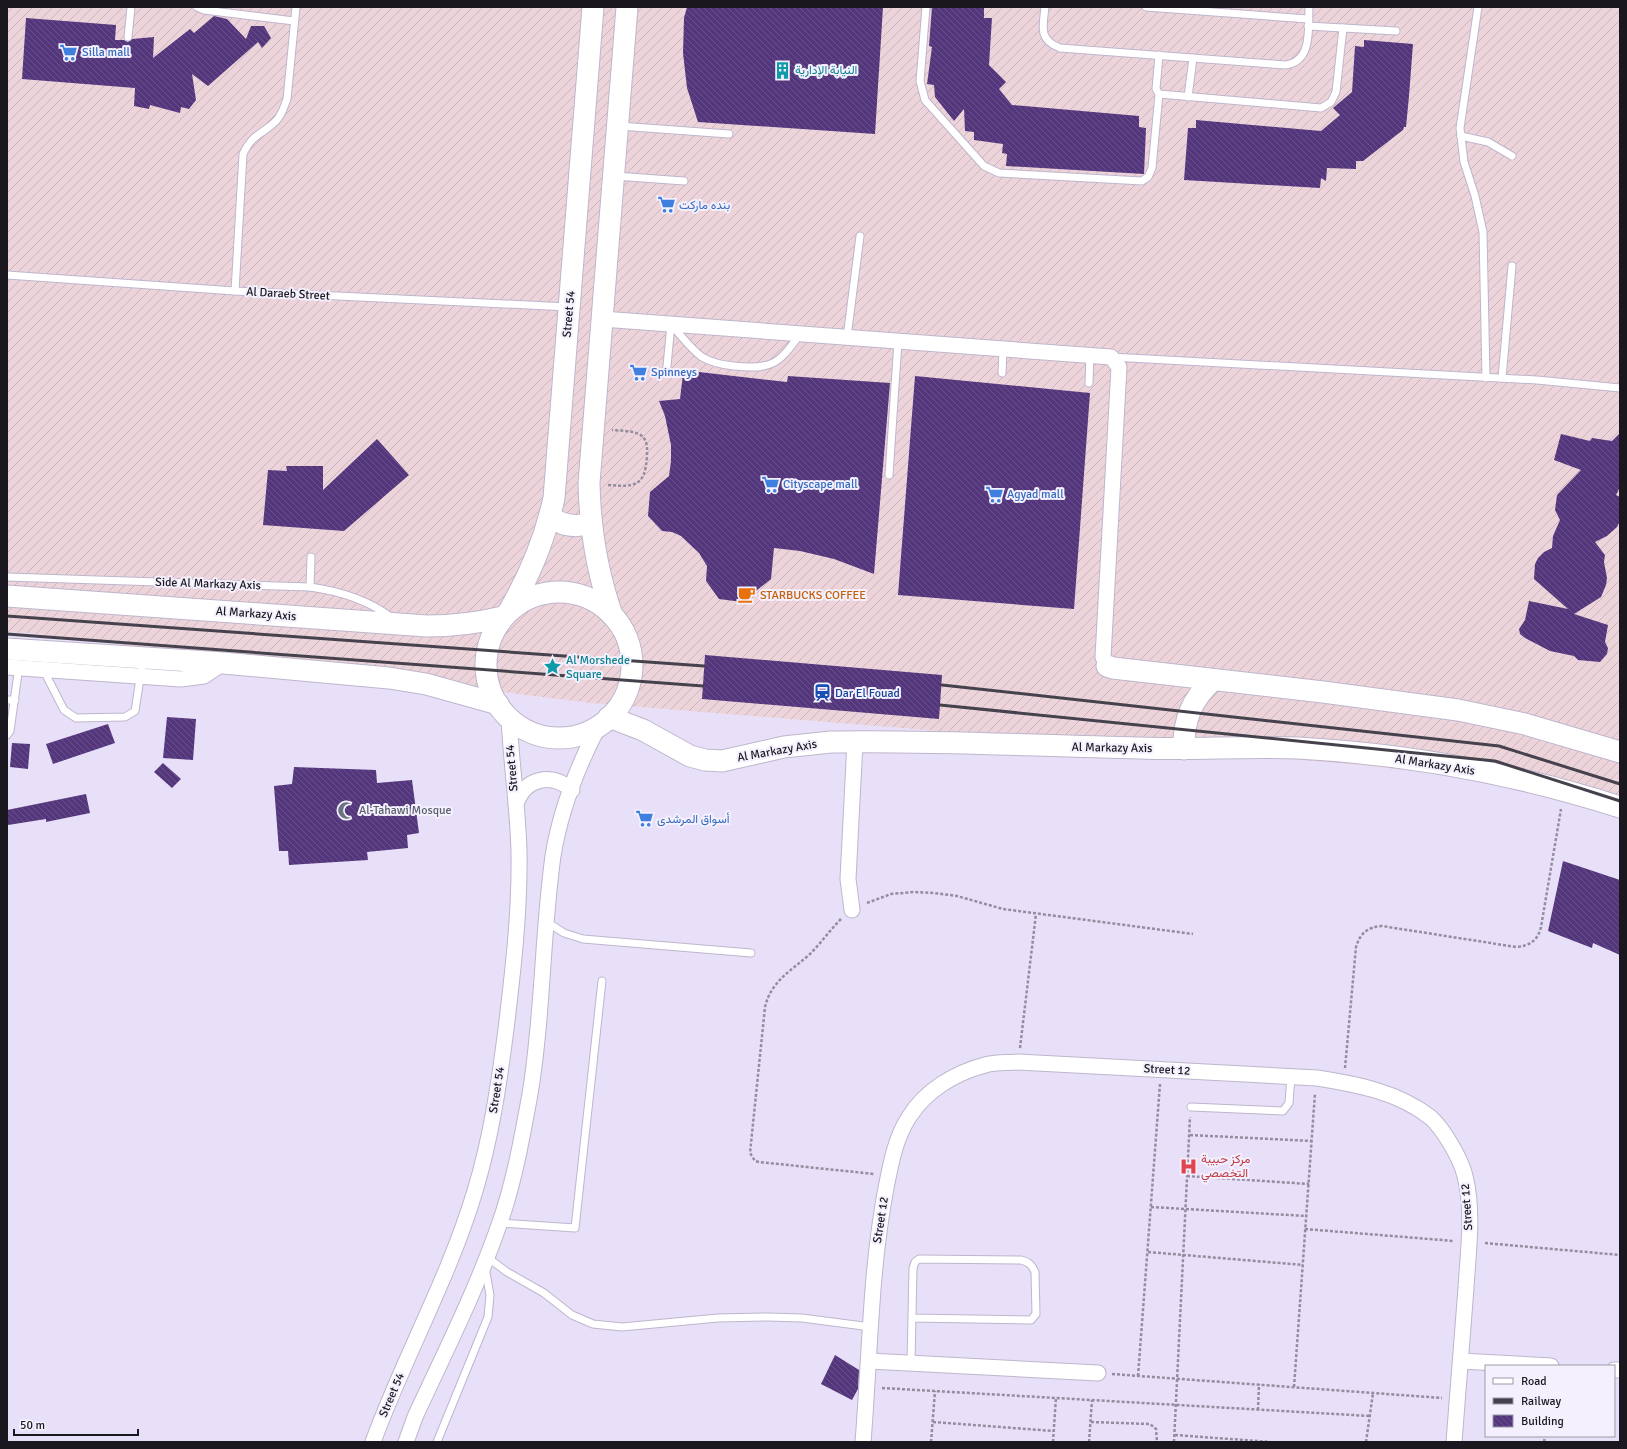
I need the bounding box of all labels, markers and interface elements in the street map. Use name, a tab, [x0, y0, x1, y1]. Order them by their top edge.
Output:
supermarket icon: Silla mall	[59, 42, 79, 62]
place label: Silla mall	[82, 45, 131, 60]
building icon: النيابة الإدارية	[772, 60, 792, 80]
place label: النيابة الإدارية	[795, 63, 857, 78]
supermarket icon: بنده ماركت	[656, 195, 676, 215]
place label: بنده ماركت	[679, 198, 730, 213]
street label: Al Daraeb Street	[246, 284, 330, 304]
street label: Street 54	[559, 289, 579, 338]
supermarket icon: Spinneys	[628, 362, 648, 382]
place label: Spinneys	[651, 365, 697, 380]
supermarket icon: Cityscape mall	[760, 474, 780, 494]
place label: Cityscape mall	[783, 477, 858, 492]
supermarket icon: Agyad mall	[984, 484, 1004, 504]
place label: Agyad mall	[1007, 487, 1064, 502]
street label: Side Al Markazy Axis	[155, 575, 261, 593]
cafe icon: STARBUCKS COFFEE	[737, 585, 757, 605]
place label: STARBUCKS COFFEE	[760, 588, 866, 603]
street label: Al Markazy Axis	[215, 604, 297, 624]
place label: Al Morshede Square	[566, 653, 630, 682]
place icon: Al Morshede Square	[543, 657, 563, 677]
station icon: Dar El Fouad	[812, 683, 832, 703]
place label: Dar El Fouad	[835, 686, 900, 701]
street label: Al Markazy Axis	[736, 737, 818, 765]
street label: Al Markazy Axis	[1072, 740, 1152, 756]
street label: Street 54	[502, 743, 522, 792]
street label: Al Markazy Axis	[1394, 751, 1476, 779]
mosque icon: Al-Tahawi Mosque	[336, 800, 356, 820]
place label: Al-Tahawi Mosque	[359, 803, 452, 818]
supermarket icon: أسواق المرشدى	[634, 809, 654, 829]
place label: أسواق المرشدى	[657, 812, 730, 827]
street label: Street 12	[1143, 1061, 1191, 1079]
street label: Street 54	[486, 1065, 508, 1114]
place label: مركز حبيبة التخصصي	[1201, 1152, 1250, 1183]
hospital icon: مركز حبيبة التخصصي	[1178, 1156, 1198, 1176]
street label: Street 12	[1458, 1183, 1476, 1231]
street label: Street 12	[870, 1196, 892, 1244]
legend	[1485, 1365, 1615, 1437]
street label: Street 54	[376, 1370, 408, 1420]
text: Road	[1521, 1374, 1547, 1389]
text: Railway	[1521, 1394, 1561, 1409]
scale bar	[14, 1411, 138, 1437]
text: Building	[1521, 1414, 1564, 1429]
text: 50 m	[20, 1418, 45, 1433]

